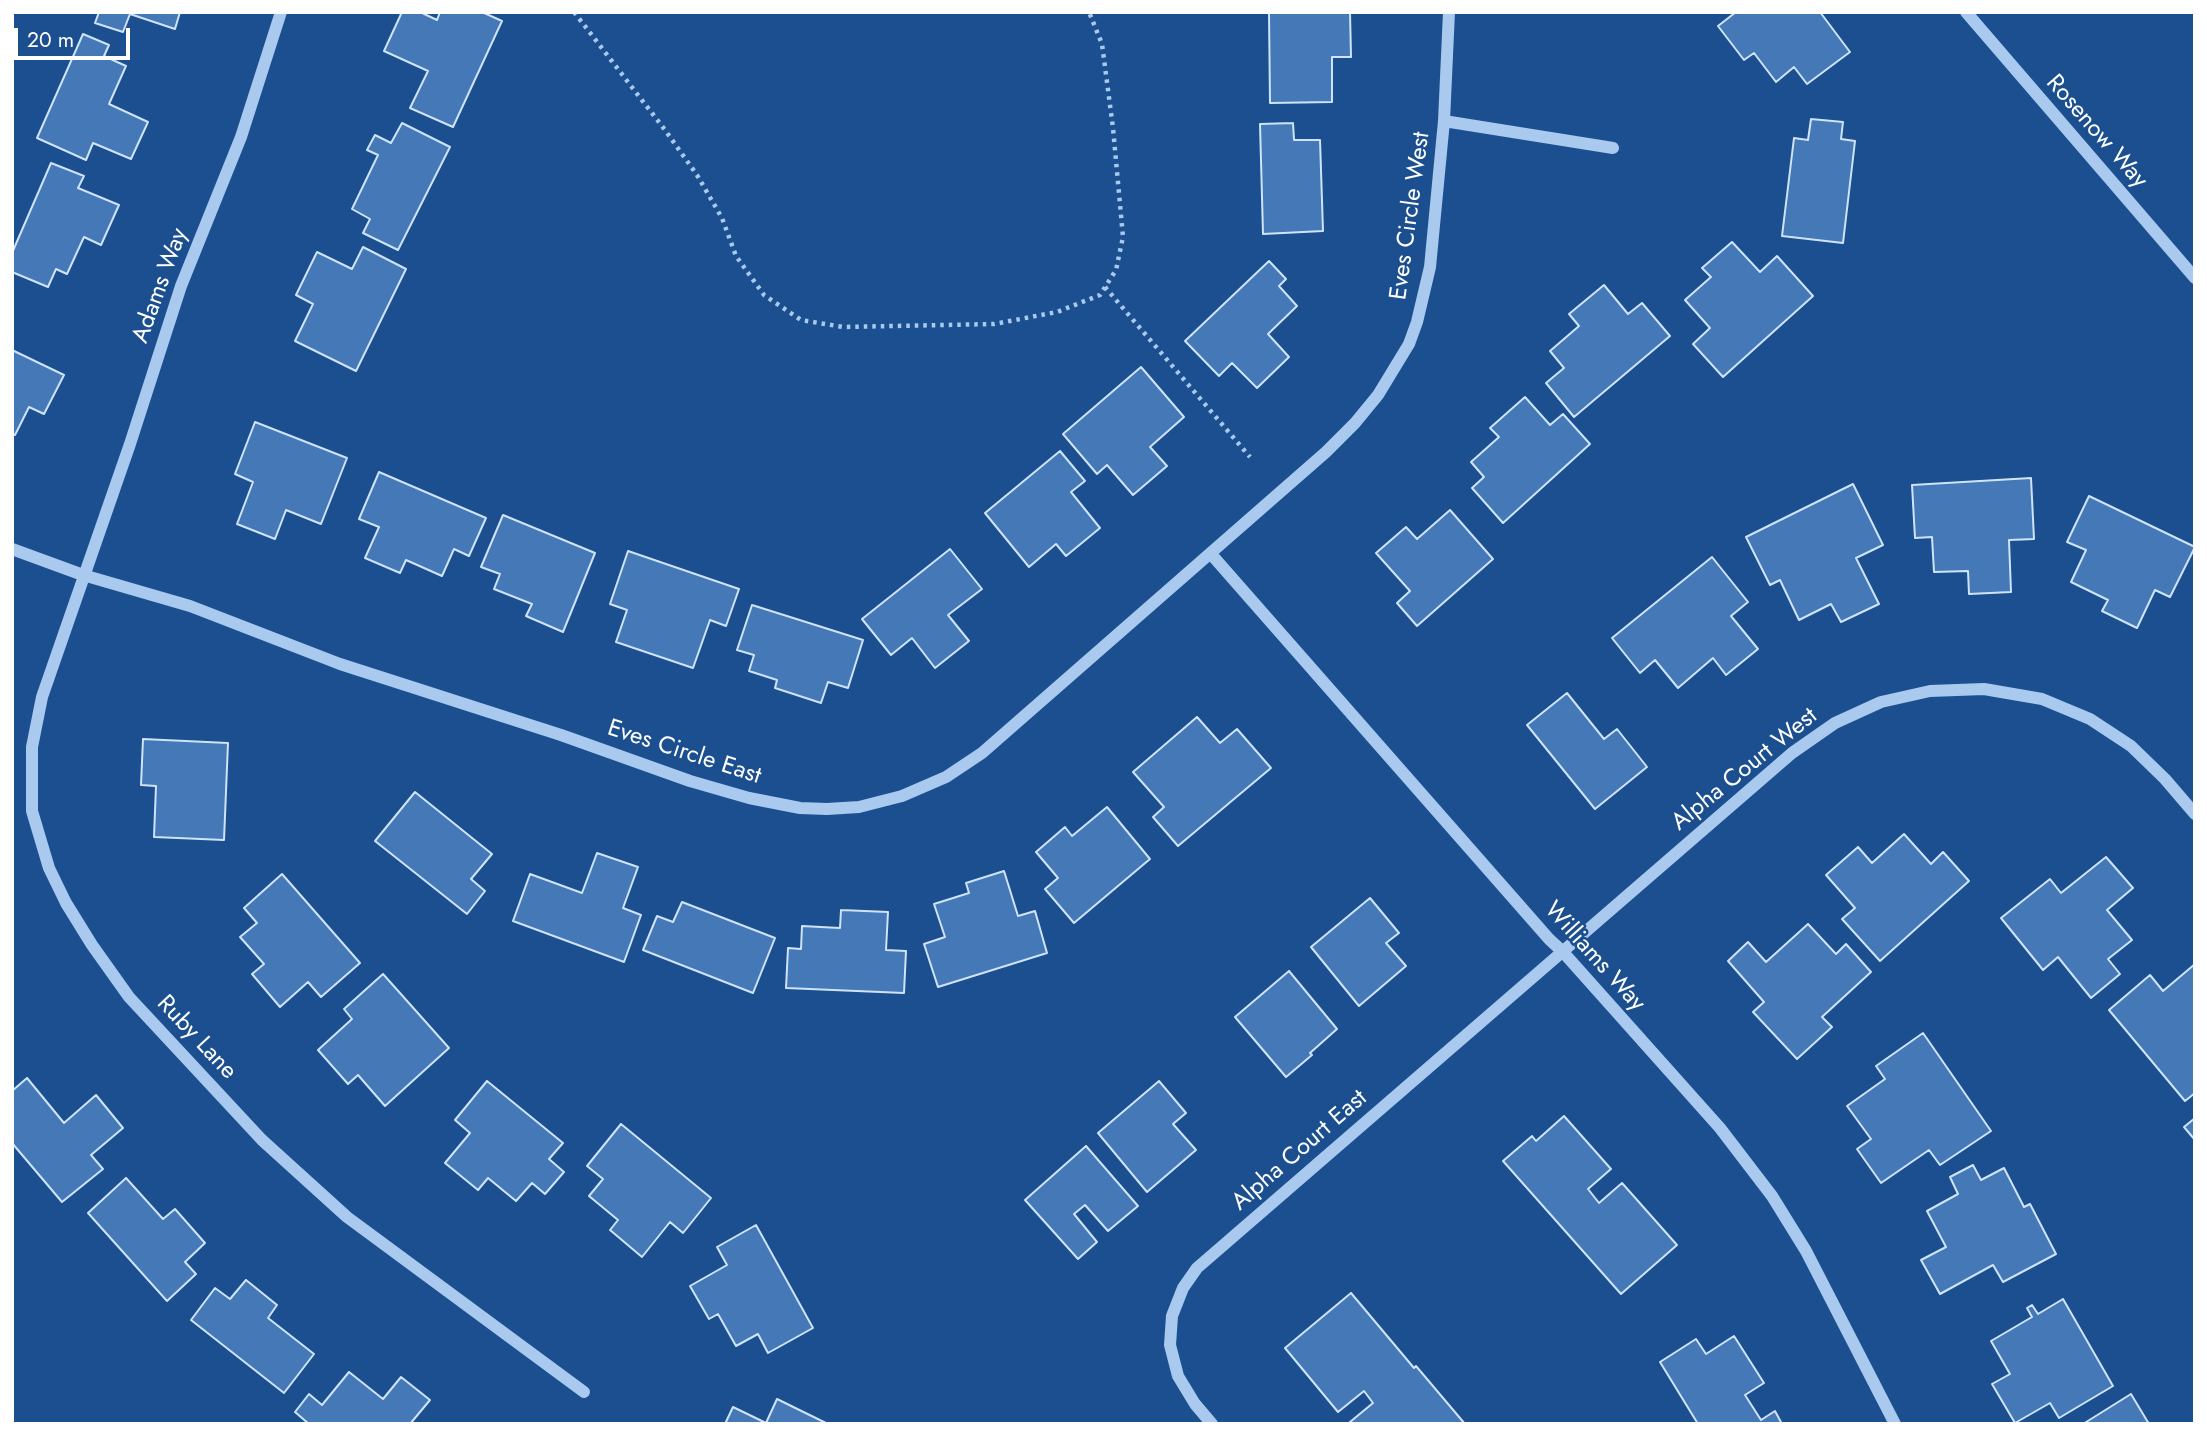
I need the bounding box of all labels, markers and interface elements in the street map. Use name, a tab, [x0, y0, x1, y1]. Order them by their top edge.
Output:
scale bar	[18, 14, 133, 58]
text: 20 m	[27, 25, 74, 55]
street label: Rosenow Way	[2039, 69, 2153, 195]
street label: Eves Circle West	[1385, 130, 1437, 302]
street label: Adams Way	[127, 225, 195, 347]
street label: Alpha Court West	[1666, 702, 1824, 838]
street label: Eves Circle East	[604, 715, 764, 791]
street label: Williams Way	[1537, 896, 1651, 1018]
street label: Ruby Lane	[150, 990, 242, 1086]
street label: Alpha Court East	[1226, 1084, 1374, 1218]

